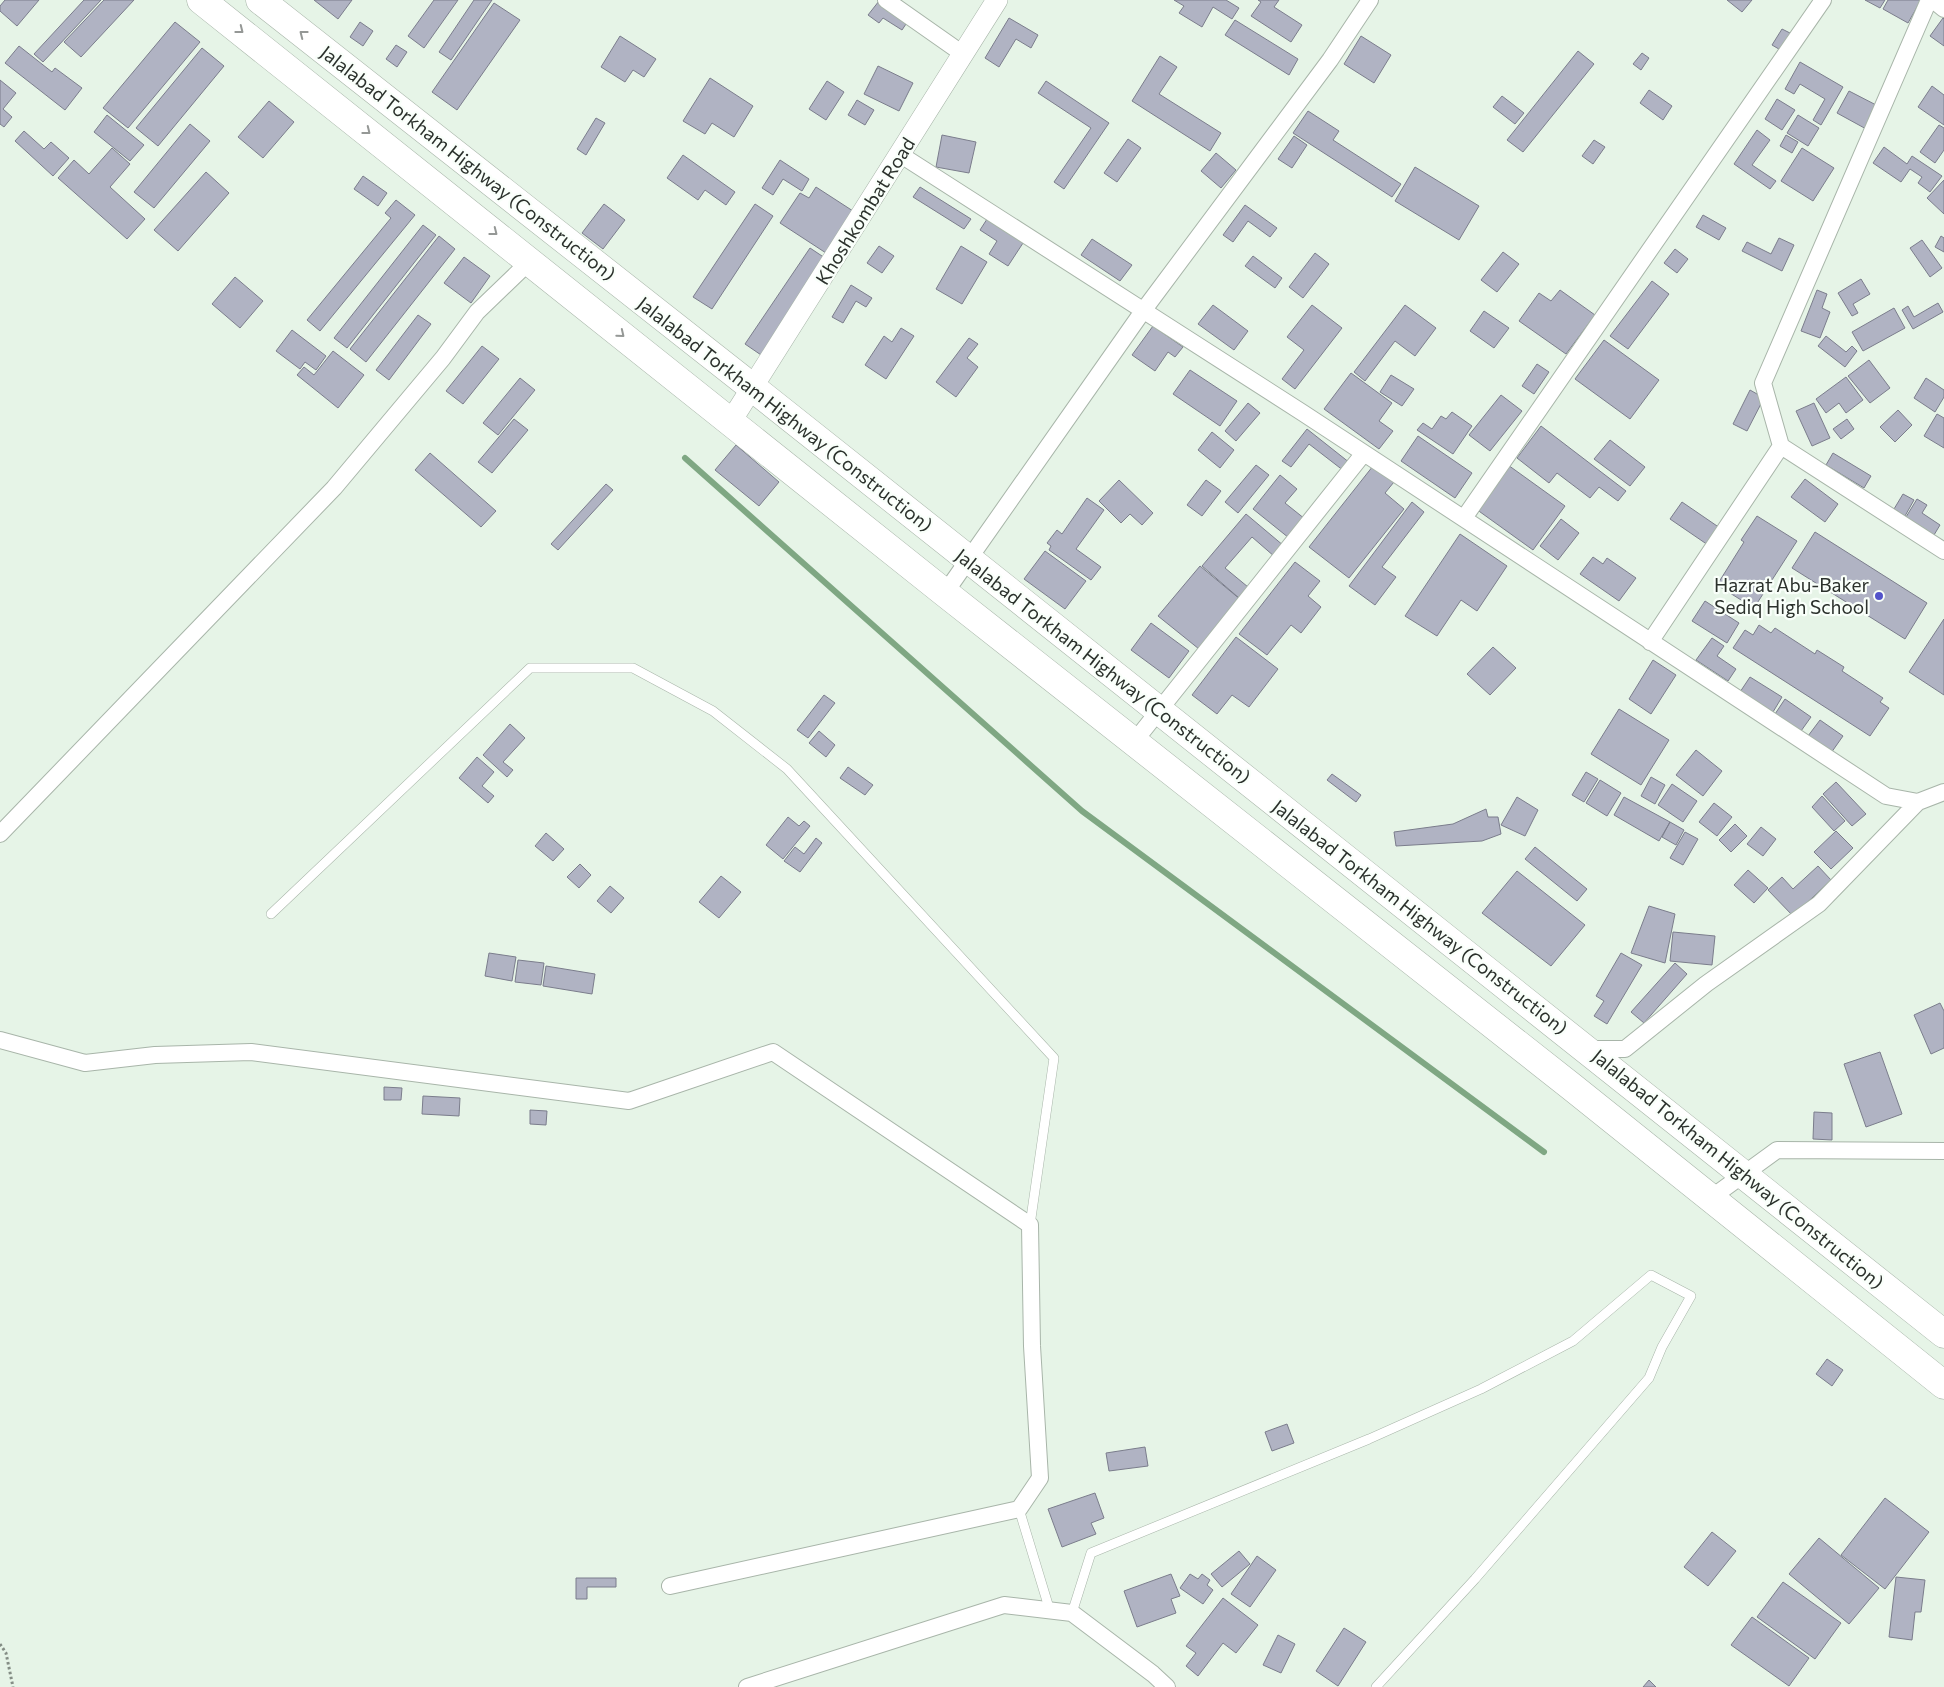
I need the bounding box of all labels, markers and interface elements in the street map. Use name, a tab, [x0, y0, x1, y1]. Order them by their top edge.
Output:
one-way arrow	[234, 25, 243, 33]
one-way arrow	[299, 31, 309, 40]
street label: Jalalabad Torkham Highway (Construction)	[316, 40, 620, 285]
one-way arrow	[361, 126, 370, 134]
street label: Khoshkombat Road	[810, 133, 919, 289]
one-way arrow	[488, 227, 497, 235]
street label: Jalalabad Torkham Highway (Construction)	[633, 291, 937, 536]
one-way arrow	[615, 328, 624, 336]
street label: Jalalabad Torkham Highway (Construction)	[951, 543, 1255, 788]
place label: Hazrat Abu-Baker Sediq High School	[1714, 573, 1869, 618]
marker: Hazrat Abu-Baker Sediq High School	[1873, 590, 1885, 602]
street label: Jalalabad Torkham Highway (Construction)	[1268, 794, 1572, 1039]
street label: Jalalabad Torkham Highway (Construction)	[1588, 1044, 1889, 1293]

